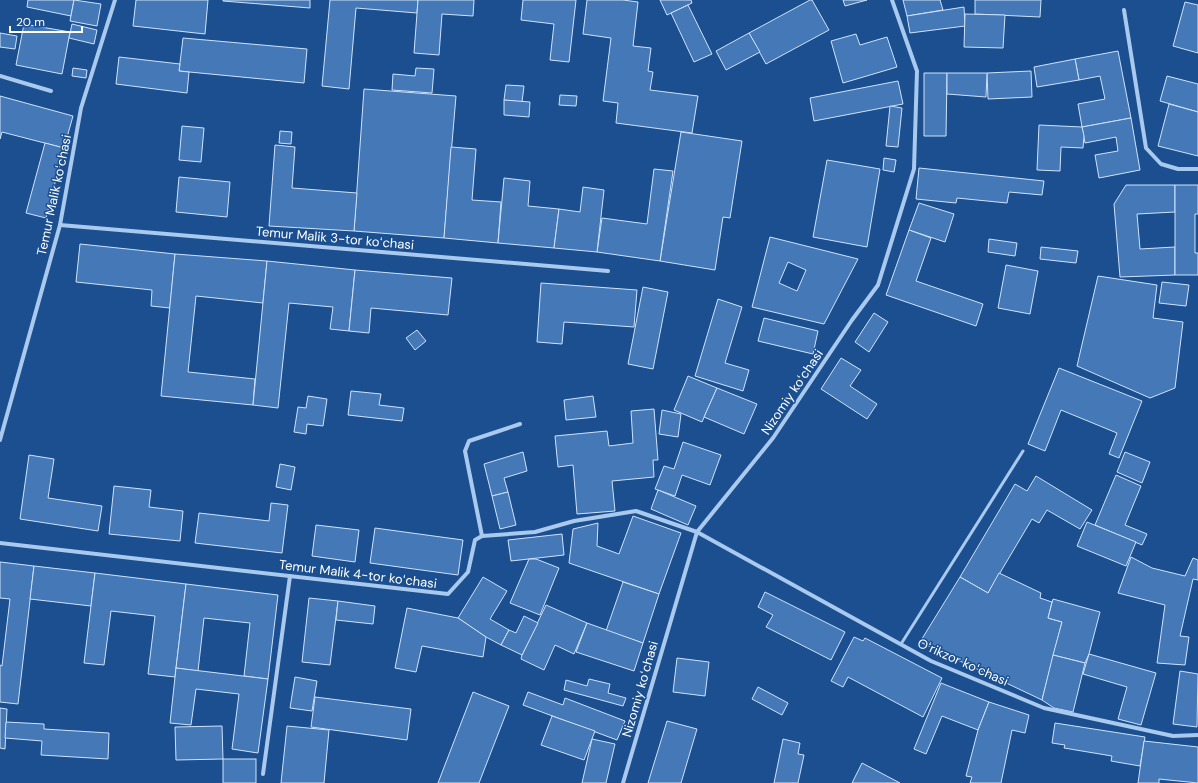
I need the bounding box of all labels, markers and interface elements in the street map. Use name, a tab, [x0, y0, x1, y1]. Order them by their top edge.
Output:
scale bar	[10, 8, 82, 34]
text: 20 m	[16, 14, 45, 30]
street label: Temur Malik koʻchasi	[33, 133, 75, 257]
street label: Temur Malik 3-tor koʻchasi	[255, 223, 415, 253]
street label: Nizomiy koʻchasi	[757, 346, 827, 438]
street label: Temur Malik 4-tor koʻchasi	[278, 556, 438, 592]
street label: Oʻrikzor koʻchasi	[915, 634, 1011, 690]
street label: Nizomiy koʻchasi	[618, 639, 662, 739]

